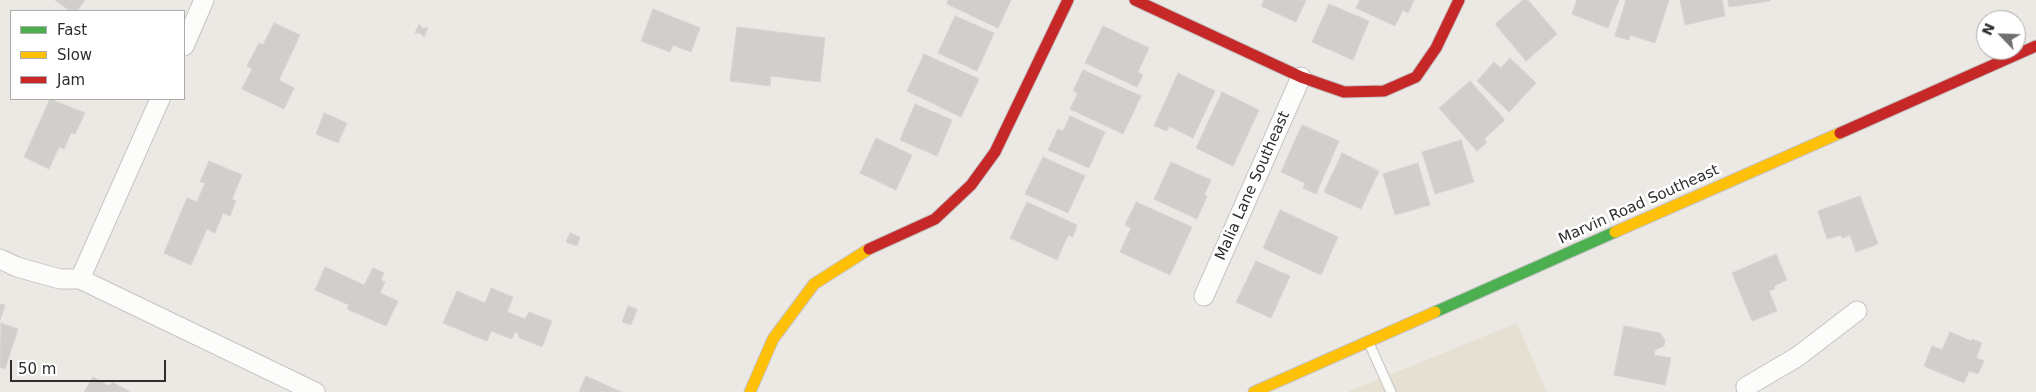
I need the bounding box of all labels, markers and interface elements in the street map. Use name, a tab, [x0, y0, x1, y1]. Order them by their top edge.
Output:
legend	[10, 10, 185, 100]
north arrow	[1976, 10, 2026, 60]
text: Fast	[57, 21, 87, 39]
text: N	[1979, 21, 1998, 38]
text: Slow	[57, 46, 92, 64]
text: Jam	[57, 71, 85, 89]
street label: Malia Lane Southeast	[1212, 109, 1294, 263]
street label: Marvin Road Southeast	[1556, 161, 1722, 249]
scale bar	[12, 350, 169, 382]
text: 50 m	[18, 360, 56, 378]

